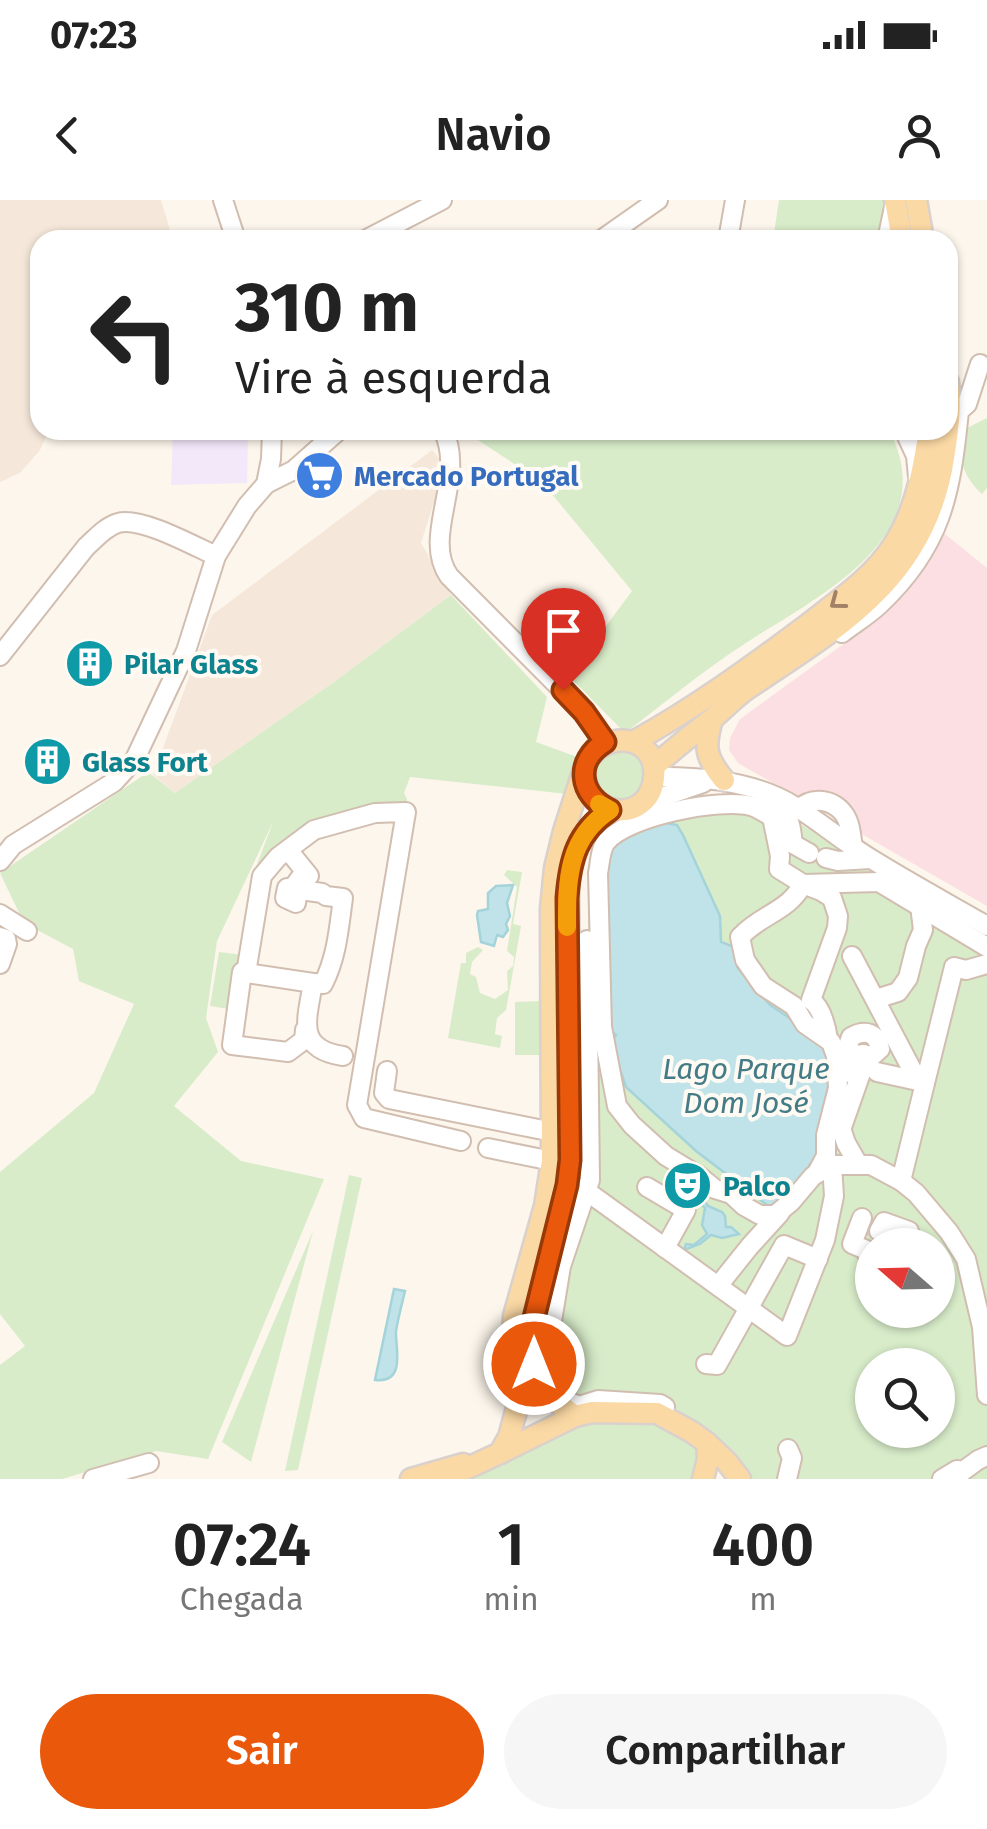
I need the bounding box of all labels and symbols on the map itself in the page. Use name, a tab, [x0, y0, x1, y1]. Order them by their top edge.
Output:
supermarket icon: Mercado Portugal	[293, 450, 345, 502]
place label: Mercado Portugal	[354, 460, 579, 493]
pin	[521, 588, 606, 691]
one-way arrow	[830, 590, 848, 607]
building icon: Pilar Glass	[63, 638, 115, 690]
place label: Pilar Glass	[124, 648, 258, 681]
building icon: Glass Fort	[21, 736, 73, 788]
place label: Glass Fort	[82, 746, 209, 779]
water label: Lago Parque Dom José	[662, 1051, 830, 1121]
theatre icon: Palco	[662, 1160, 714, 1212]
place label: Palco	[723, 1170, 791, 1203]
north arrow	[855, 1228, 955, 1328]
position arrow	[482, 1312, 586, 1416]

